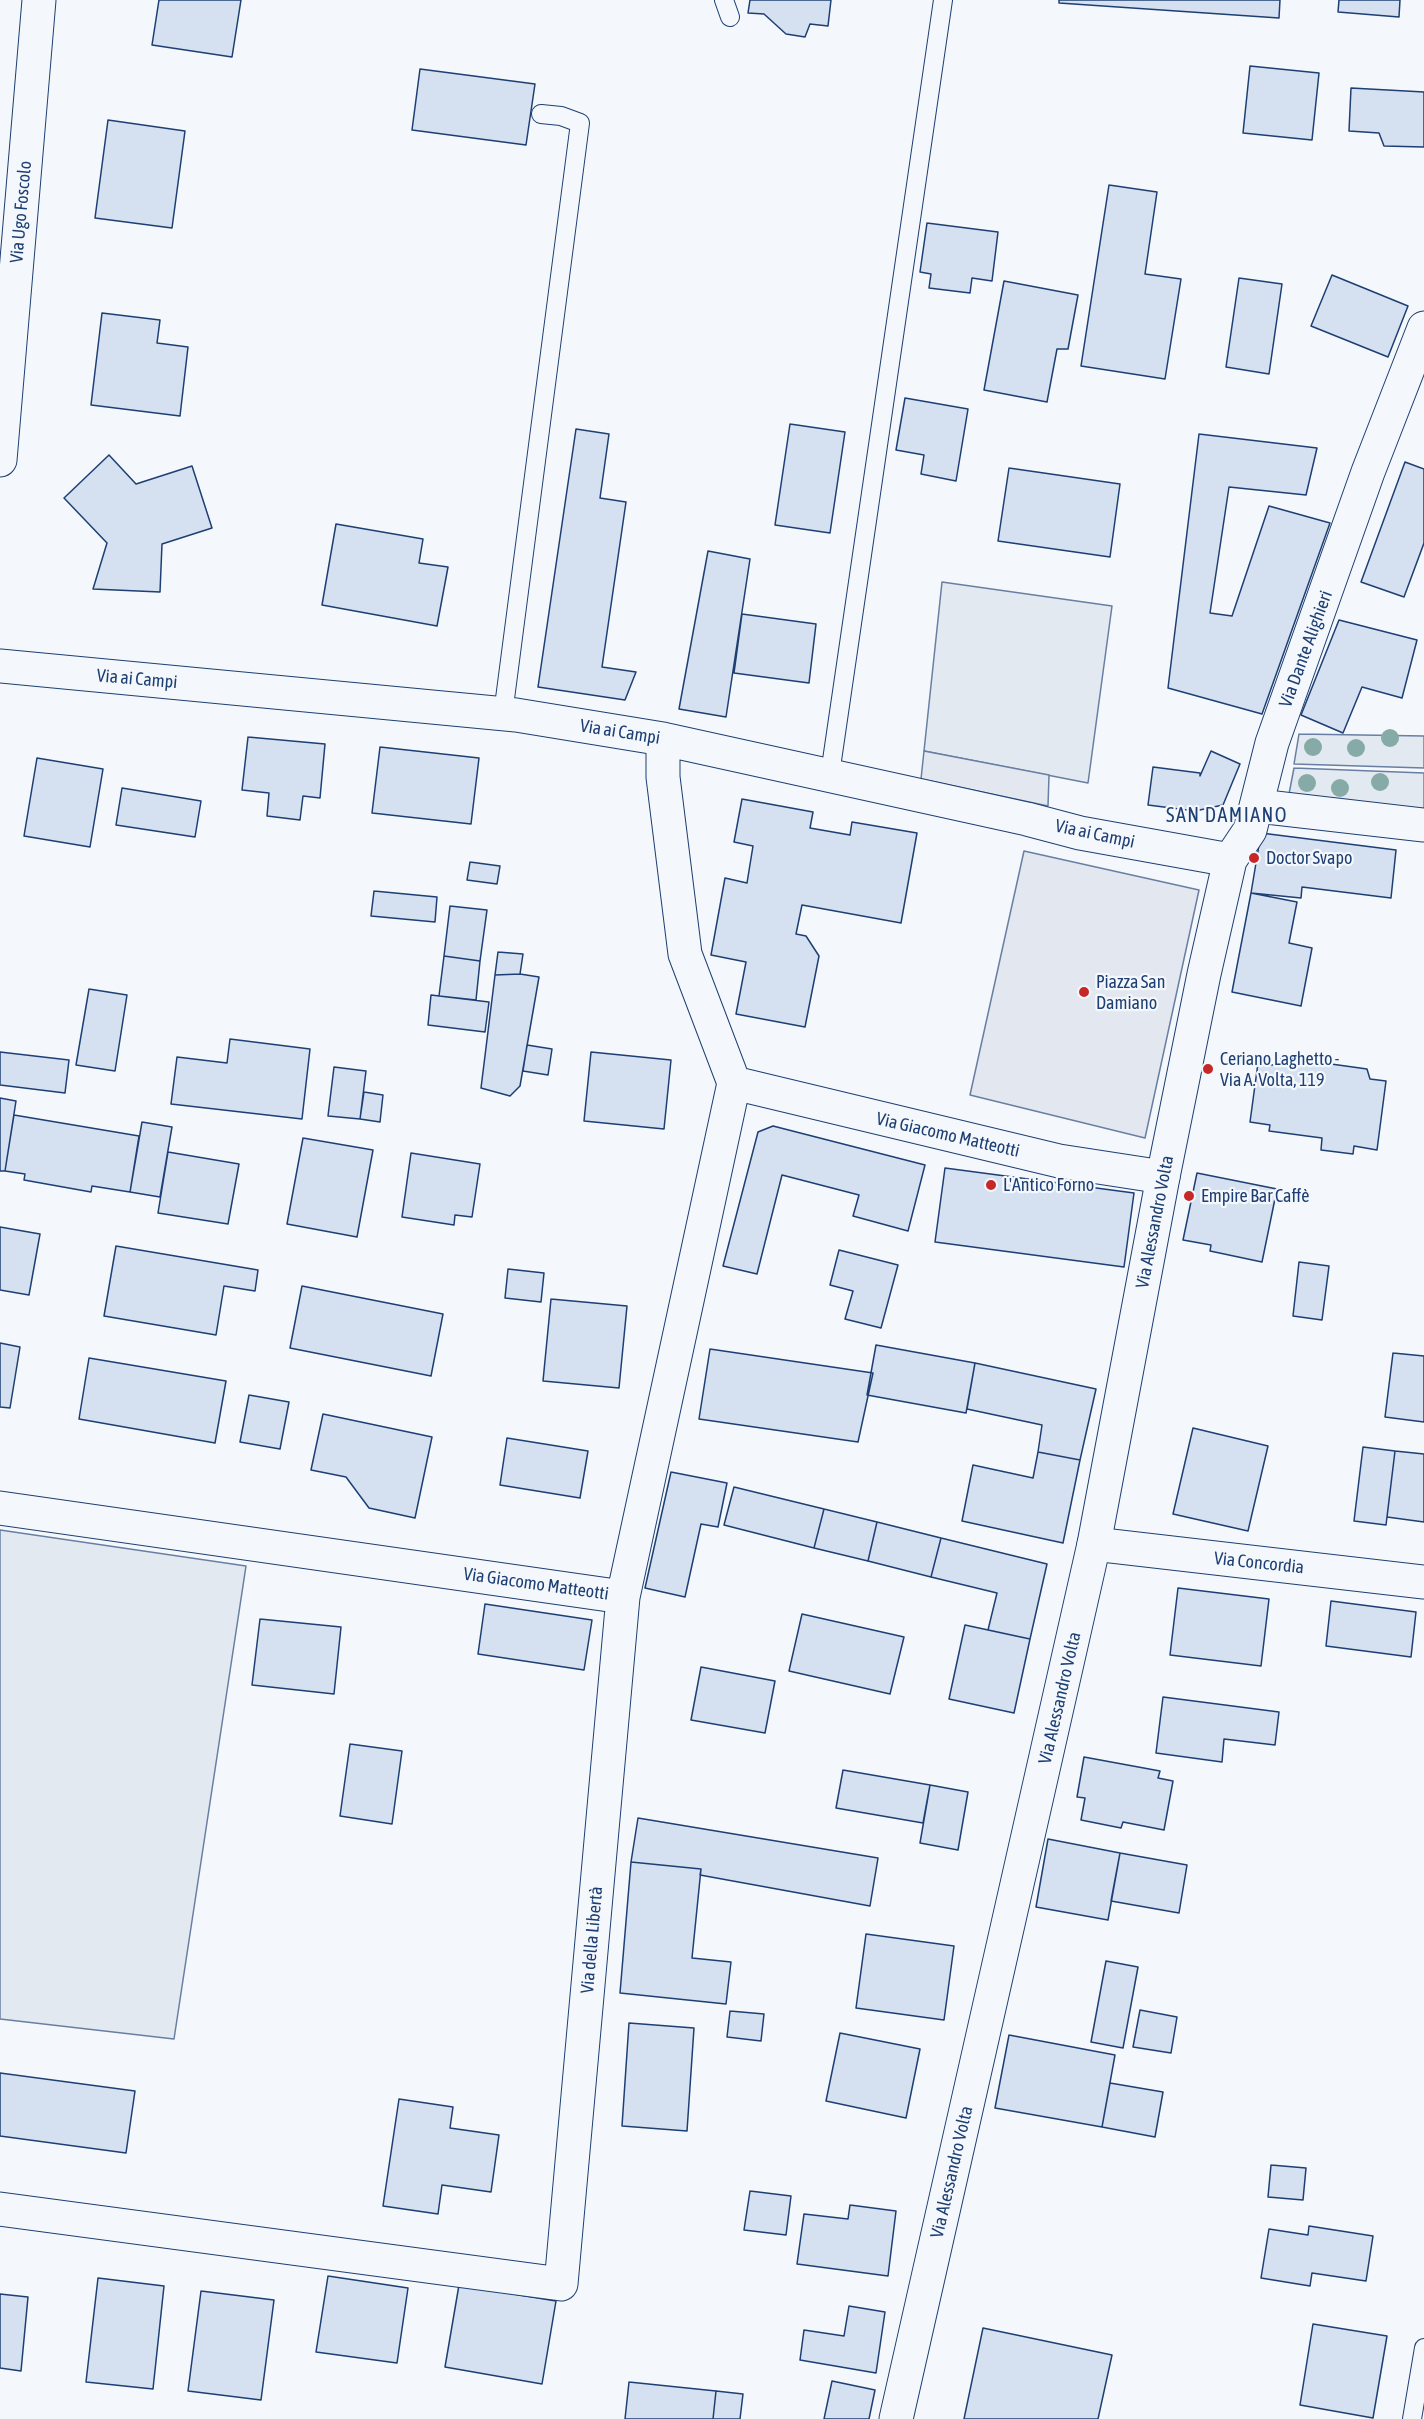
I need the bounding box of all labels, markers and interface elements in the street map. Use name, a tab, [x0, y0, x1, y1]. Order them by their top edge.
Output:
street label: Via Ugo Foscolo	[6, 160, 36, 264]
street label: Via Dante Alighieri	[1275, 588, 1337, 710]
street label: Via ai Campi	[96, 665, 178, 693]
street label: Via ai Campi	[578, 715, 662, 749]
district label: SAN DAMIANO	[1166, 804, 1288, 828]
street label: Via ai Campi	[1053, 815, 1137, 853]
place label: Doctor Svapo	[1266, 847, 1352, 869]
marker: Doctor Svapo	[1247, 851, 1261, 865]
place label: Piazza San Damiano	[1096, 971, 1165, 1014]
marker: Piazza San Damiano	[1077, 985, 1091, 999]
place label: Ceriano Laghetto - Via A. Volta, 119	[1220, 1048, 1339, 1090]
marker: Ceriano Laghetto - Via A. Volta, 119	[1201, 1062, 1215, 1076]
street label: Via Giacomo Matteotti	[874, 1108, 1022, 1162]
street label: Via Alessandro Volta	[1132, 1154, 1178, 1290]
place label: L'Antico Forno	[1003, 1174, 1094, 1196]
marker: L'Antico Forno	[984, 1178, 998, 1192]
place label: Empire Bar Caffè	[1201, 1185, 1309, 1207]
marker: Empire Bar Caffè	[1182, 1189, 1196, 1203]
street label: Via Concordia	[1213, 1548, 1305, 1578]
street label: Via Giacomo Matteotti	[462, 1563, 610, 1605]
street label: Via Alessandro Volta	[1034, 1630, 1086, 1766]
street label: Via della Libertà	[577, 1886, 607, 1994]
street label: Via Alessandro Volta	[926, 2104, 978, 2240]

